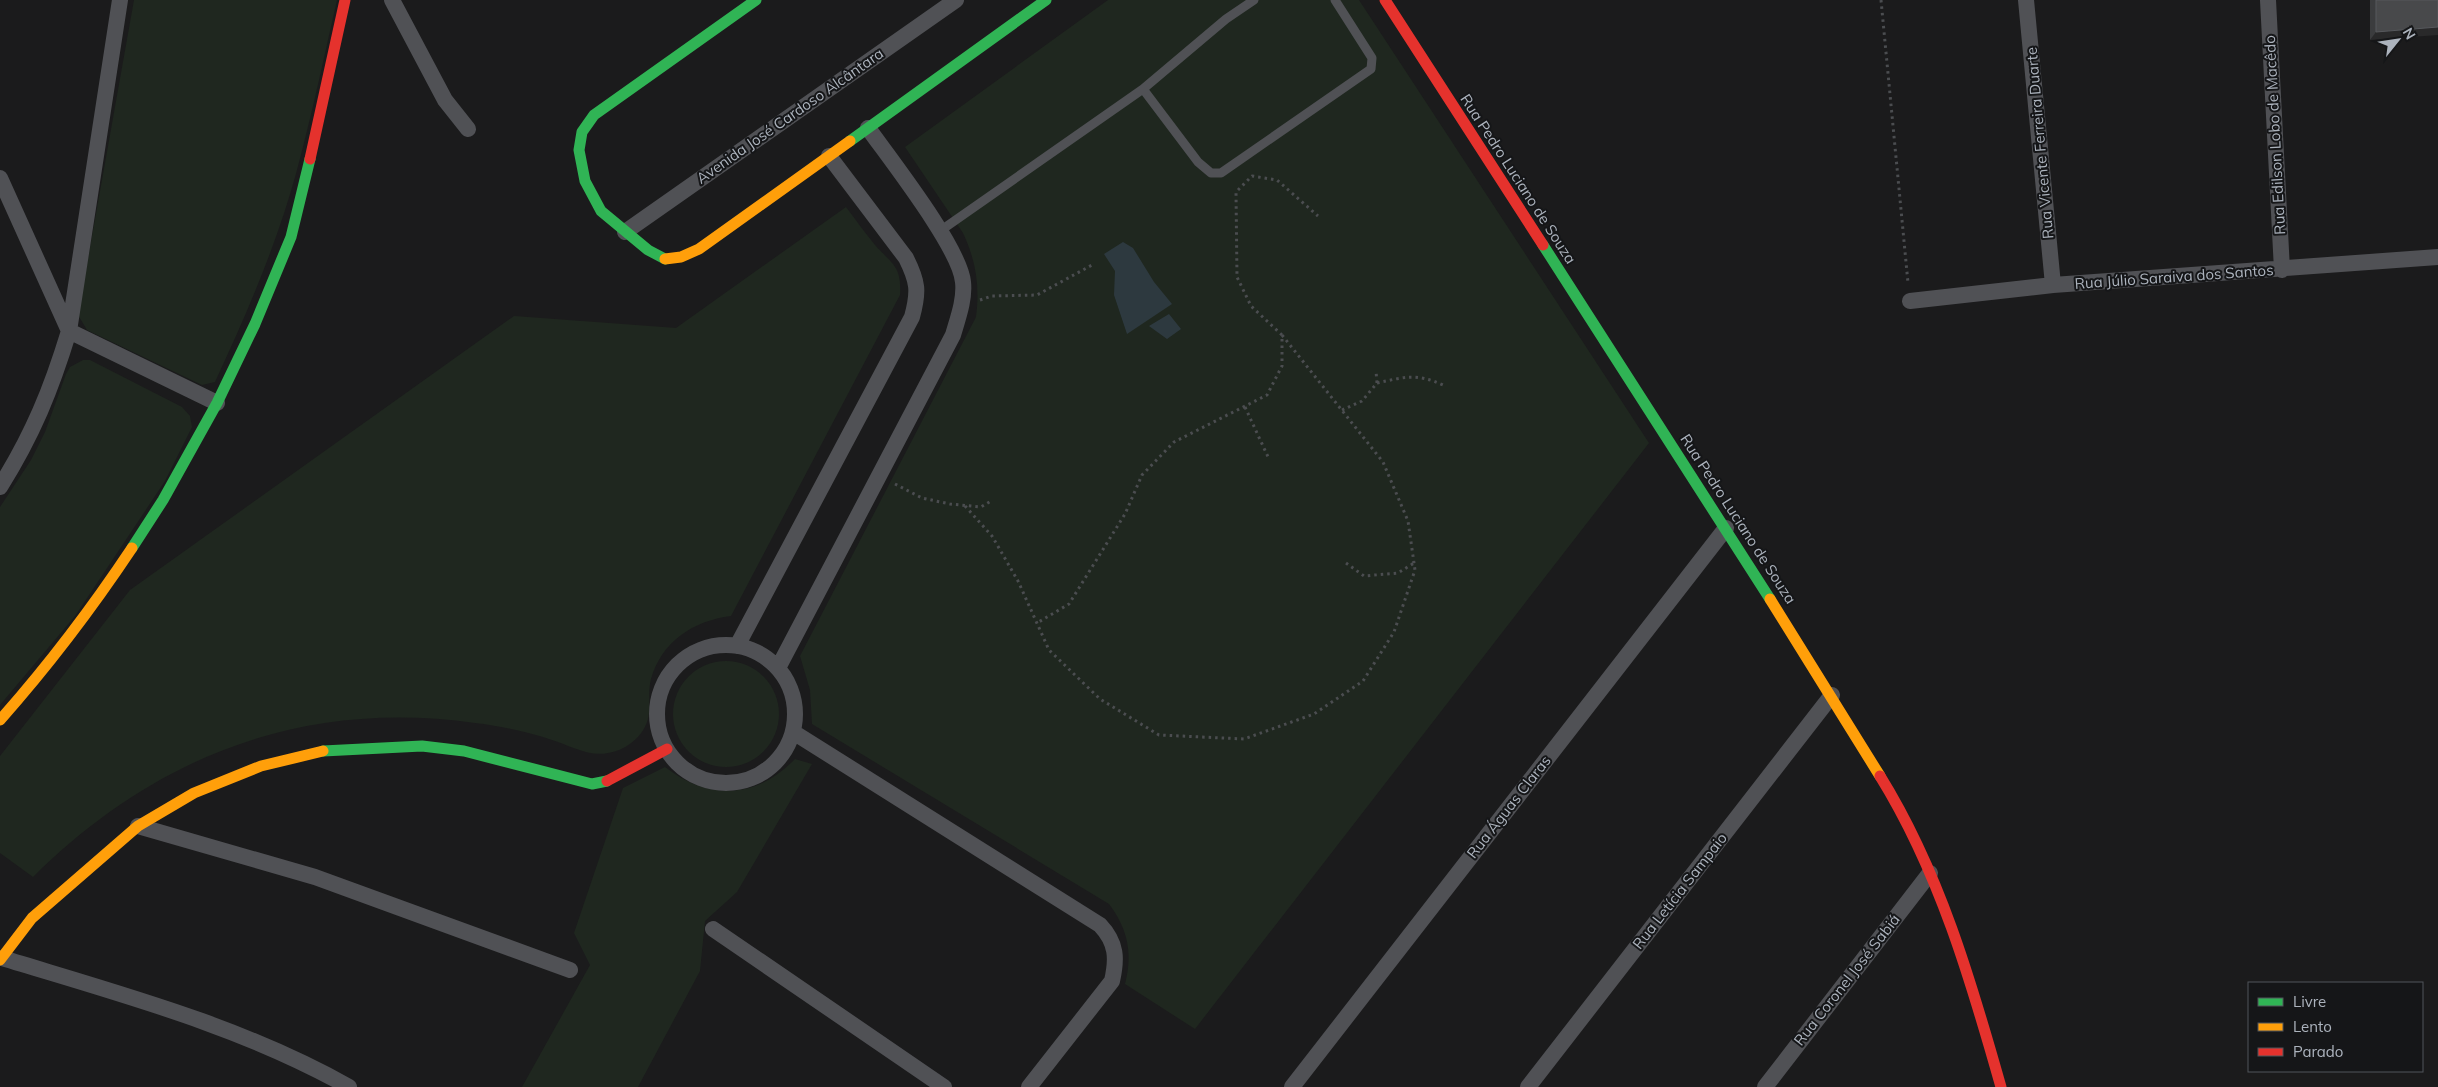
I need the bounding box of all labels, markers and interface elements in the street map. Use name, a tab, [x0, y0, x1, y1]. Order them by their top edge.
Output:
north arrow	[2373, 15, 2423, 65]
text: N	[2399, 24, 2420, 43]
street label: Rua Edilson Lobo de Macêdo	[2260, 35, 2289, 235]
street label: Avenida José Cardoso Alcântara	[692, 44, 887, 188]
street label: Rua Vicente Ferreira Duarte	[2022, 46, 2057, 240]
street label: Rua Pedro Luciano de Souza	[1456, 90, 1580, 267]
street label: Rua Júlio Saraiva dos Santos	[2074, 260, 2274, 293]
street label: Rua Pedro Luciano de Souza	[1676, 430, 1800, 607]
street label: Rua Águas Claras	[1462, 751, 1555, 862]
street label: Rua Letícia Sampaio	[1628, 829, 1731, 953]
street label: Rua Coronel José Sabiá	[1789, 910, 1904, 1049]
legend	[2248, 982, 2423, 1072]
text: Livre	[2293, 992, 2326, 1011]
text: Lento	[2293, 1017, 2332, 1036]
text: Parado	[2293, 1042, 2343, 1061]

